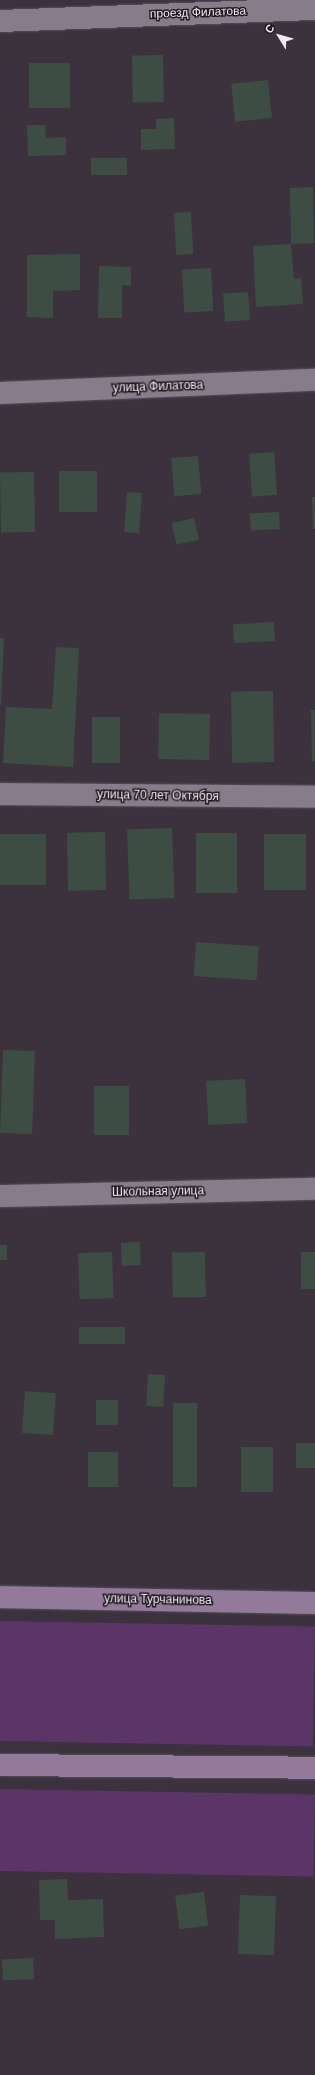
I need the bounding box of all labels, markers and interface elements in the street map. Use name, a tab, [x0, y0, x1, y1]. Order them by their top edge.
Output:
street label: проезд Филатова	[150, 4, 246, 22]
north arrow	[259, 16, 299, 56]
text: С	[262, 22, 277, 36]
street label: улица Филатова	[113, 378, 203, 396]
street label: улица 70 лет Октября	[97, 788, 219, 804]
street label: Школьная улица	[112, 1184, 204, 1200]
street label: улица Турчанинова	[104, 1592, 212, 1608]

